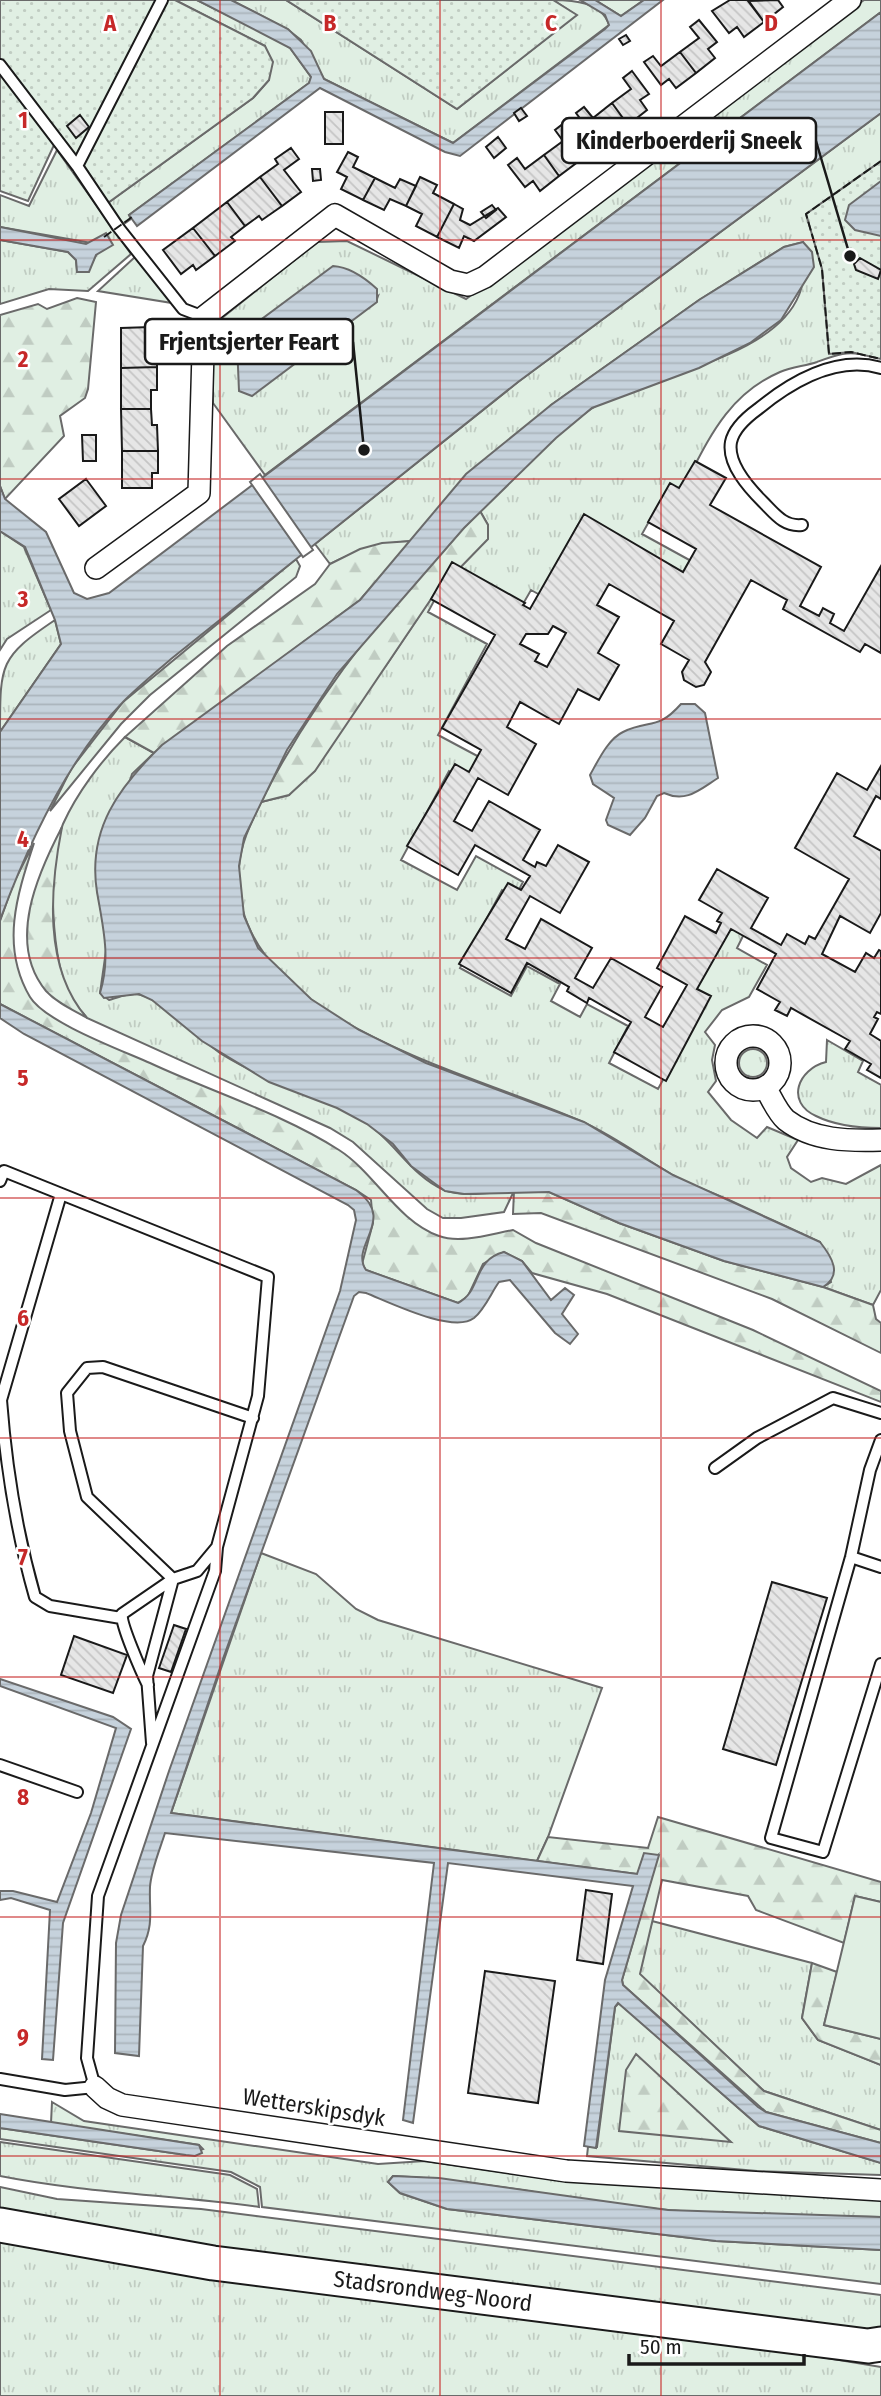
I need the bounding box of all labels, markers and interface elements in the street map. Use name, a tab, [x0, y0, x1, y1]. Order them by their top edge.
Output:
text: A	[103, 9, 117, 37]
text: B	[324, 9, 337, 37]
text: C	[545, 9, 557, 37]
text: D	[764, 9, 778, 37]
text: 1	[18, 106, 28, 134]
callout: Kinderboerderij Sneek	[562, 118, 816, 163]
text: Kinderboerderij Sneek	[576, 127, 803, 155]
callout: Frjentsjerter Feart	[145, 319, 353, 364]
text: Frjentsjerter Feart	[159, 328, 340, 356]
text: 2	[17, 345, 29, 373]
text: 3	[17, 585, 29, 613]
text: 4	[17, 825, 29, 853]
text: 5	[17, 1064, 29, 1092]
text: 6	[17, 1304, 29, 1332]
text: 7	[18, 1543, 28, 1571]
text: 8	[17, 1783, 29, 1811]
text: 9	[17, 2023, 29, 2051]
street label: Wetterskipsdyk	[241, 2082, 387, 2132]
street label: Stadsrondweg-Noord	[332, 2264, 534, 2317]
scale bar	[629, 2322, 804, 2366]
text: 50 m	[640, 2334, 682, 2360]

